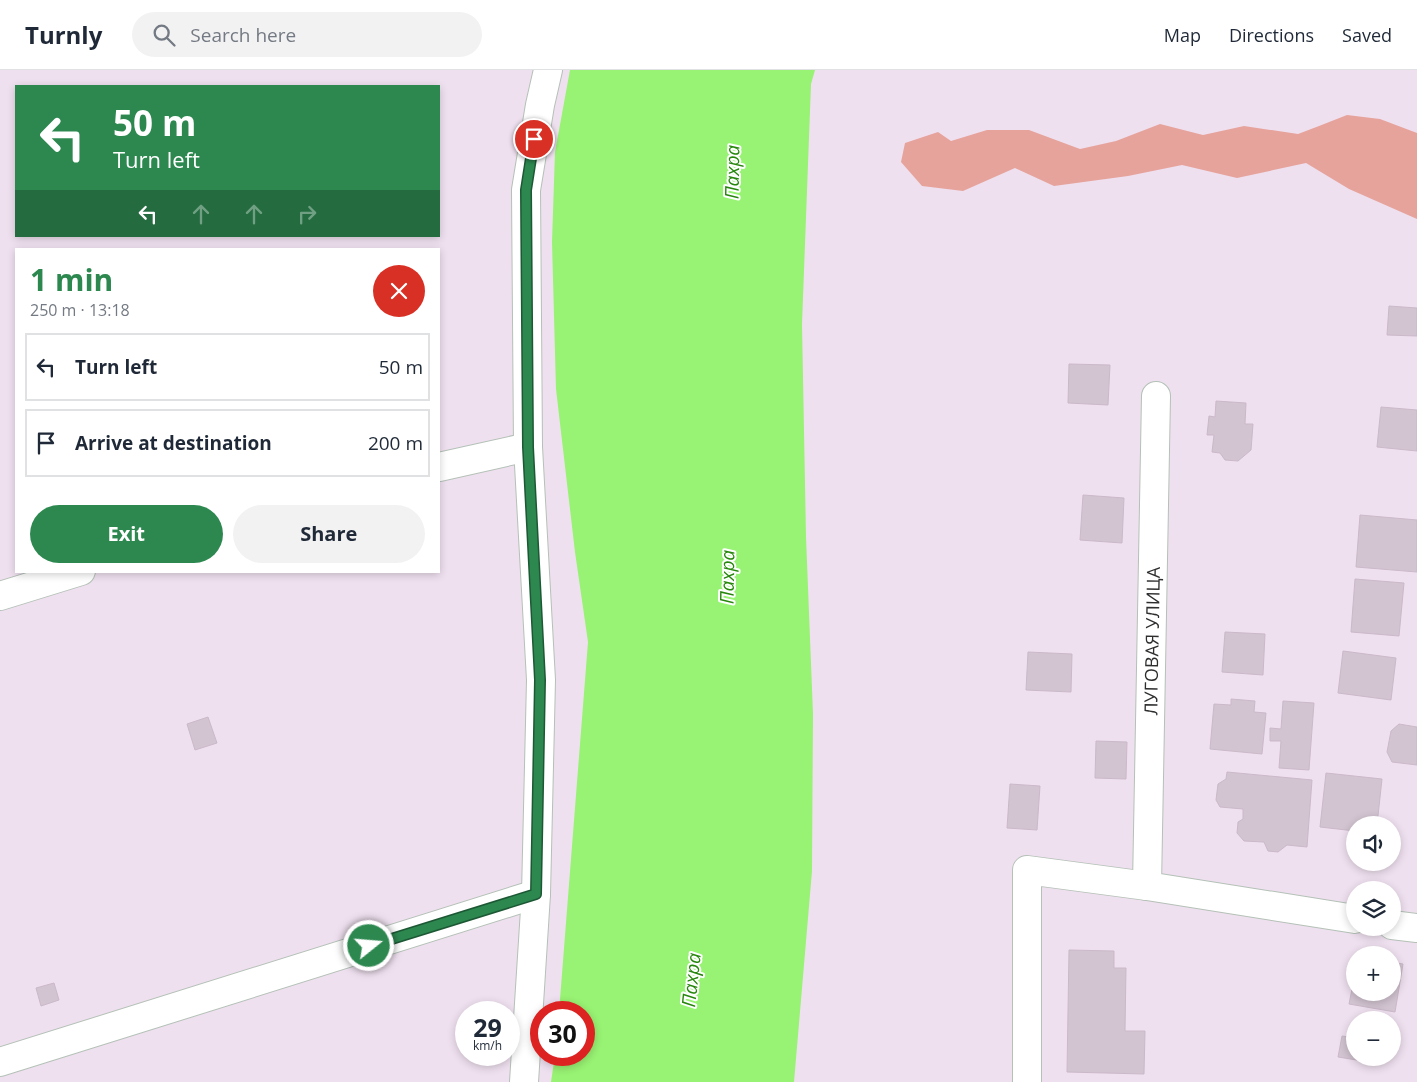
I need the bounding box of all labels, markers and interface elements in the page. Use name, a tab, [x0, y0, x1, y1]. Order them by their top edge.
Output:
search box	[132, 12, 482, 57]
text: Turnly	[25, 18, 102, 51]
icon: search	[150, 21, 178, 49]
text: Search here	[190, 22, 296, 48]
text: Map	[1164, 23, 1201, 47]
text: Directions	[1229, 23, 1314, 47]
text: Saved	[1342, 23, 1392, 47]
text: 50 m	[113, 99, 196, 146]
icon: left	[30, 105, 95, 170]
pin	[513, 118, 555, 160]
icon: arrive	[520, 125, 548, 153]
text: Turn left	[113, 144, 200, 174]
water label: Пахра	[719, 144, 745, 199]
icon: left	[134, 200, 162, 228]
icon: ahead	[187, 200, 215, 228]
icon: ahead	[240, 200, 268, 228]
icon: right	[293, 200, 321, 228]
text: 1 min	[30, 259, 113, 300]
button: close	[373, 265, 425, 317]
text: 250 m · 13:18	[30, 299, 130, 321]
icon: left	[32, 353, 60, 381]
text: Turn left	[75, 354, 157, 380]
text: 50 m	[379, 354, 423, 380]
icon: arrive	[32, 429, 60, 457]
text: Arrive at destination	[75, 430, 272, 456]
text: 200 m	[368, 430, 423, 456]
button: Exit	[30, 505, 223, 563]
button: Share	[233, 505, 425, 563]
water label: Пахра	[714, 549, 740, 604]
street label: ЛУГОВАЯ УЛИЦА	[1138, 566, 1165, 715]
map controls	[1346, 816, 1401, 1066]
button: sound	[1346, 816, 1401, 871]
button: layers	[1346, 881, 1401, 936]
position arrow	[342, 919, 394, 971]
button: +	[1346, 946, 1401, 1001]
water label: Пахра	[675, 951, 707, 1008]
speed limit sign: 30	[530, 1001, 595, 1066]
text: 29	[473, 1010, 502, 1044]
button: −	[1346, 1011, 1401, 1066]
text: km/h	[473, 1037, 502, 1054]

